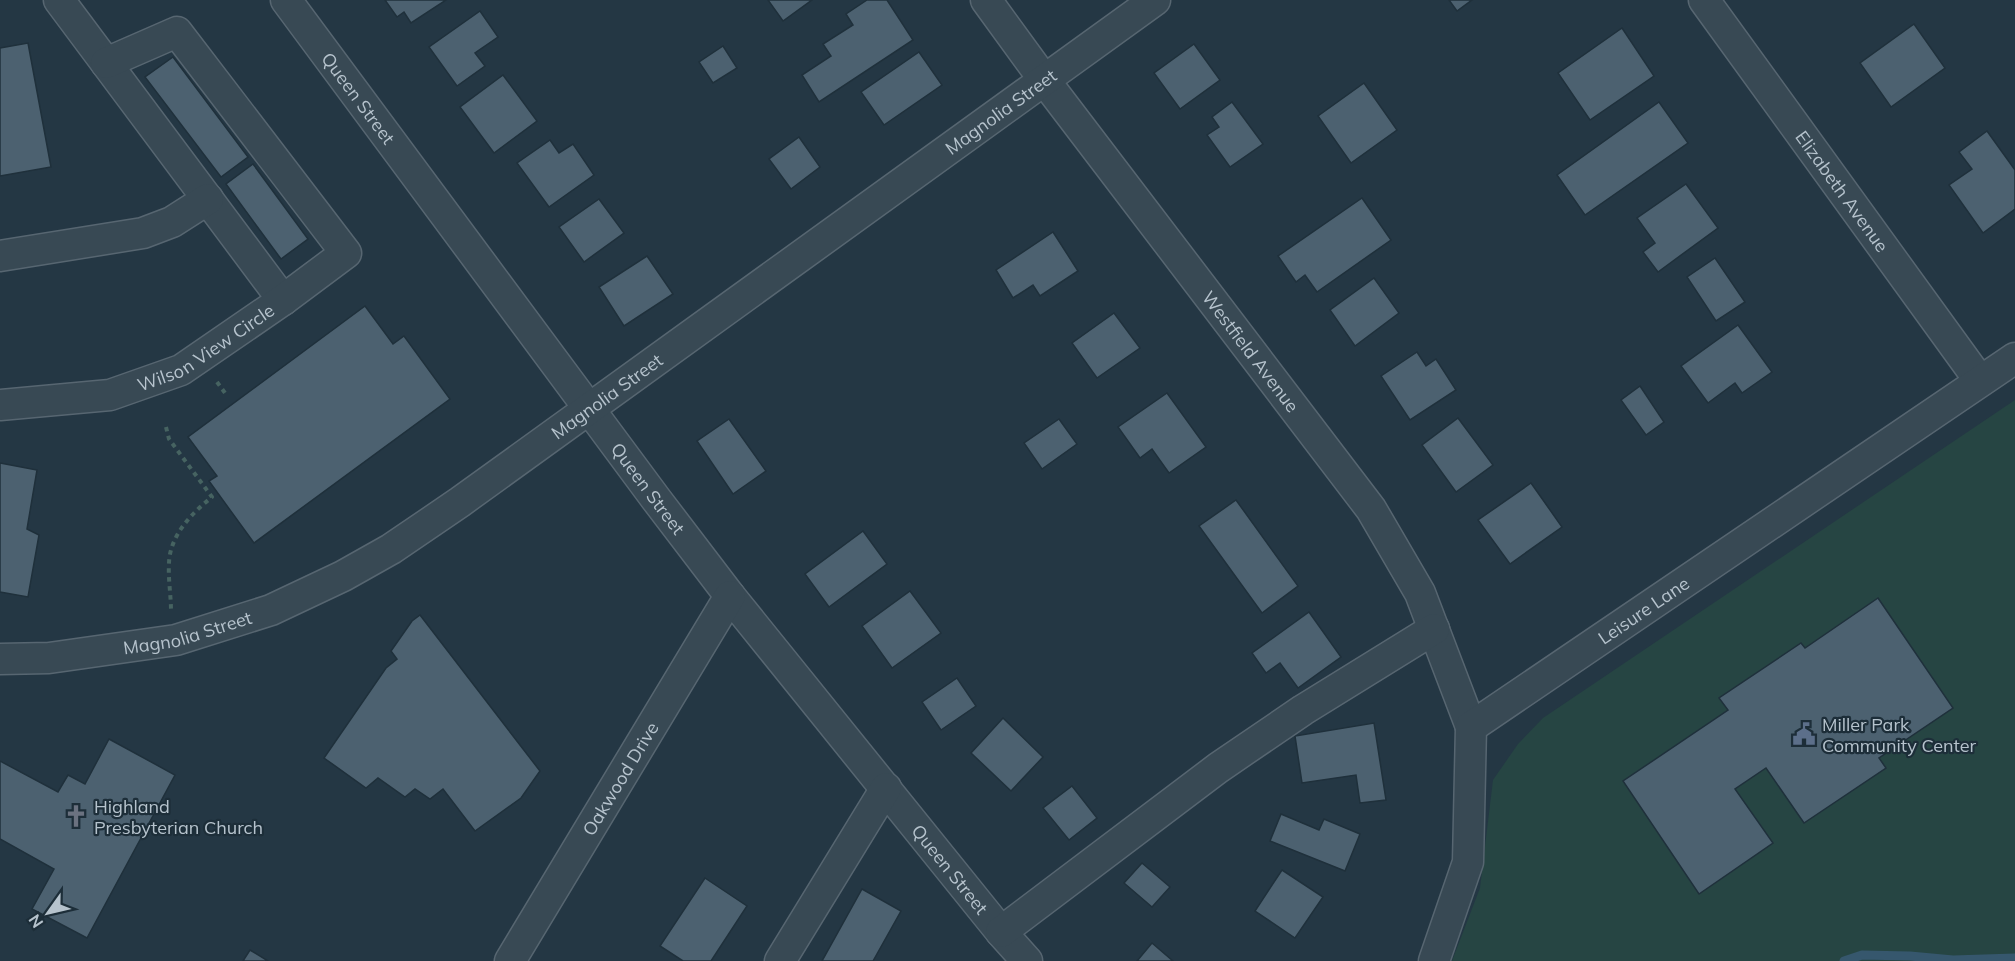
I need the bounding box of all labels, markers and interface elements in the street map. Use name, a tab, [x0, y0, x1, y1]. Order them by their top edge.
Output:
street label: Queen Street	[317, 47, 400, 149]
street label: Magnolia Street	[940, 64, 1061, 159]
street label: Elizabeth Avenue	[1791, 126, 1894, 256]
street label: Westfield Avenue	[1197, 286, 1304, 417]
street label: Wilson View Circle	[134, 298, 278, 396]
street label: Magnolia Street	[546, 348, 667, 444]
street label: Queen Street	[606, 438, 690, 539]
street label: Leisure Lane	[1593, 571, 1693, 649]
street label: Magnolia Street	[122, 605, 254, 659]
place label: Miller Park Community Center	[1822, 713, 1976, 757]
street label: Oakwood Drive	[577, 717, 663, 840]
public building icon: Miller Park Community Center	[1791, 721, 1817, 747]
place label: Highland Presbyterian Church	[94, 795, 263, 839]
church icon: Highland Presbyterian Church	[63, 803, 89, 829]
street label: Queen Street	[907, 819, 993, 919]
north arrow	[18, 883, 78, 943]
text: N	[24, 911, 47, 932]

